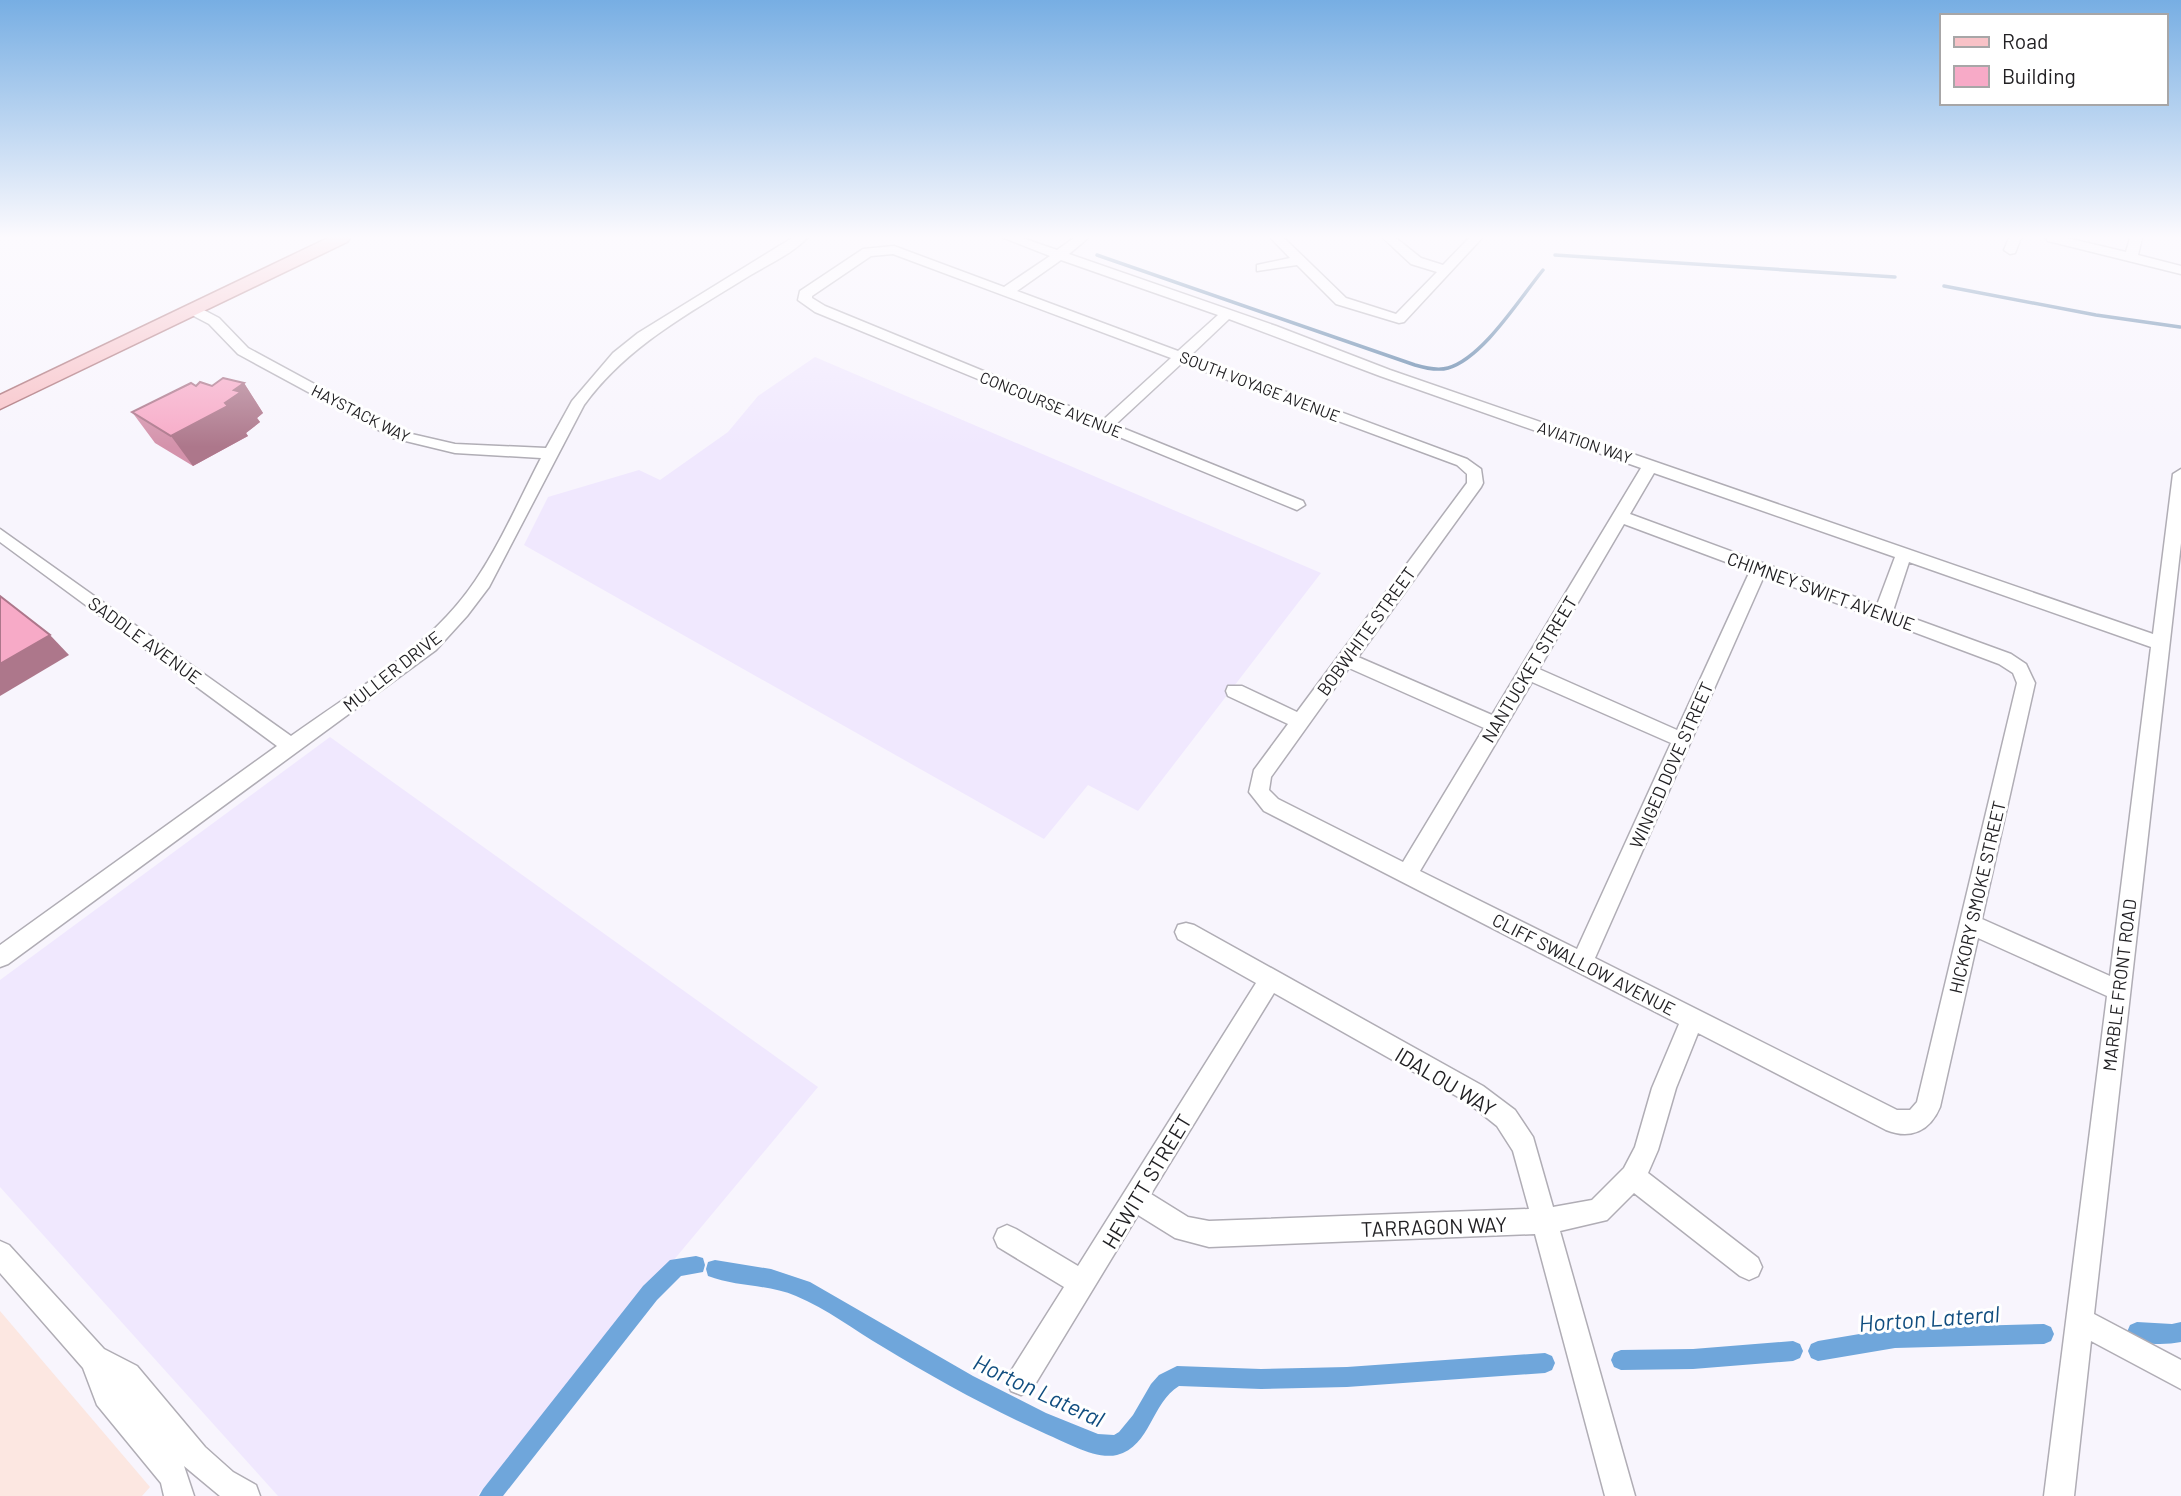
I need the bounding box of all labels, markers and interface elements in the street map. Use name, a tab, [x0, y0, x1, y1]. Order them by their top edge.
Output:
legend	[1940, 14, 2167, 105]
text: Road	[2002, 28, 2048, 53]
text: Building	[2002, 63, 2076, 88]
street label: SOUTH VOYAGE AVENUE	[1177, 347, 1343, 425]
street label: CONCOURSE AVENUE	[977, 367, 1125, 441]
street label: HAYSTACK WAY	[309, 380, 413, 446]
street label: AVIATION WAY	[1535, 417, 1635, 467]
street label: CHIMNEY SWIFT AVENUE	[1724, 547, 1918, 635]
street label: BOBWHITE STREET	[1312, 562, 1420, 700]
street label: SADDLE AVENUE	[84, 592, 206, 688]
street label: NANTUCKET STREET	[1477, 592, 1581, 746]
street label: MULLER DRIVE	[339, 626, 445, 716]
street label: WINGED DOVE STREET	[1624, 678, 1718, 852]
street label: HICKORY SMOKE STREET	[1944, 798, 2010, 996]
street label: MARBLE FRONT ROAD	[2098, 898, 2140, 1072]
street label: CLIFF SWALLOW AVENUE	[1489, 908, 1679, 1020]
street label: IDALOU WAY	[1391, 1041, 1501, 1121]
street label: HEWITT STREET	[1096, 1109, 1196, 1253]
street label: TARRAGON WAY	[1360, 1211, 1508, 1241]
water label: Horton Lateral	[1858, 1299, 2000, 1337]
water label: Horton Lateral	[969, 1347, 1109, 1433]

